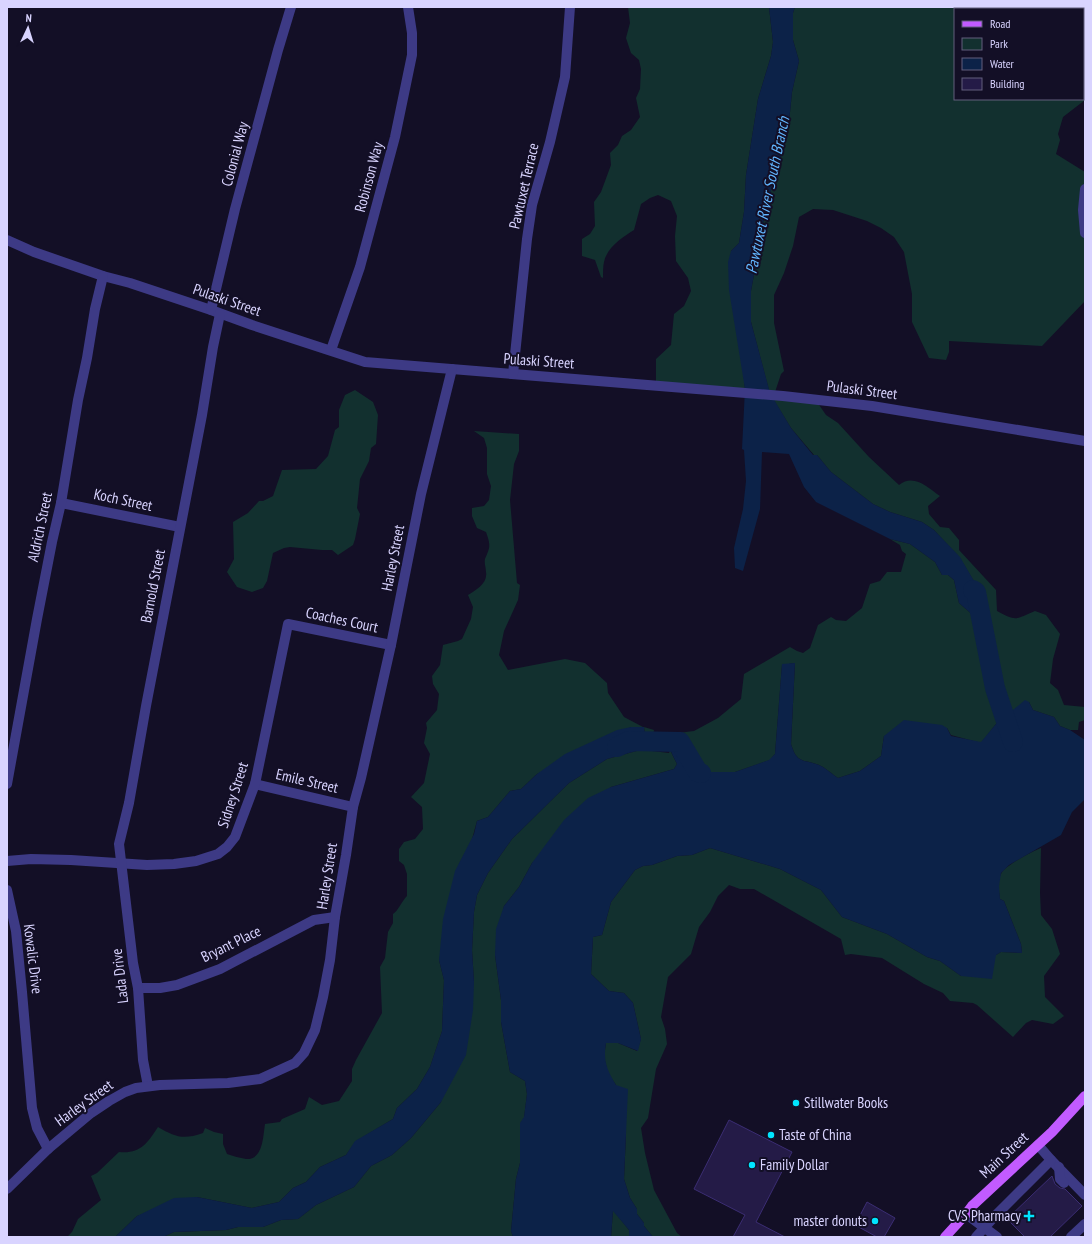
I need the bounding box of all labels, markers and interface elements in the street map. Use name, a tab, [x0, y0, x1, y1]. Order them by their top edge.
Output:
north arrow	[8, 8, 48, 48]
legend	[954, 8, 1084, 100]
text: N	[25, 11, 32, 25]
text: Road	[990, 16, 1010, 31]
text: Park	[990, 36, 1008, 51]
text: Water	[990, 56, 1015, 71]
text: Building	[990, 76, 1025, 91]
water label: Pawtuxet River South Branch	[741, 114, 794, 275]
street label: Colonial Way	[217, 119, 252, 188]
street label: Robinson Way	[350, 139, 387, 214]
street label: Pawtuxet Terrace	[504, 141, 543, 231]
street label: Pulaski Street	[191, 279, 264, 320]
street label: Pulaski Street	[503, 349, 575, 372]
street label: Pulaski Street	[826, 376, 898, 403]
street label: Koch Street	[92, 484, 154, 515]
street label: Aldrich Street	[23, 490, 56, 563]
street label: Harley Street	[377, 523, 408, 593]
street label: Barnold Street	[136, 548, 169, 624]
street label: Coaches Court	[304, 603, 380, 636]
street label: Sidney Street	[213, 760, 252, 830]
street label: Emile Street	[274, 764, 340, 797]
street label: Harley Street	[312, 841, 341, 911]
street label: Bryant Place	[198, 921, 264, 966]
street label: Kowalic Drive	[20, 923, 47, 995]
street label: Lada Drive	[107, 948, 132, 1004]
street label: Harley Street	[51, 1075, 116, 1130]
place label: Stillwater Books	[804, 1093, 888, 1112]
marker: Stillwater Books	[791, 1098, 801, 1108]
place label: Taste of China	[779, 1125, 852, 1144]
street label: Main Street	[975, 1127, 1032, 1182]
marker: Taste of China	[766, 1130, 776, 1140]
place label: Family Dollar	[760, 1155, 829, 1174]
marker: Family Dollar	[747, 1160, 757, 1170]
place label: CVS Pharmacy	[948, 1206, 1021, 1225]
place label: master donuts	[793, 1211, 867, 1230]
marker: CVS Pharmacy	[1024, 1211, 1034, 1221]
marker: master donuts	[870, 1216, 880, 1226]

